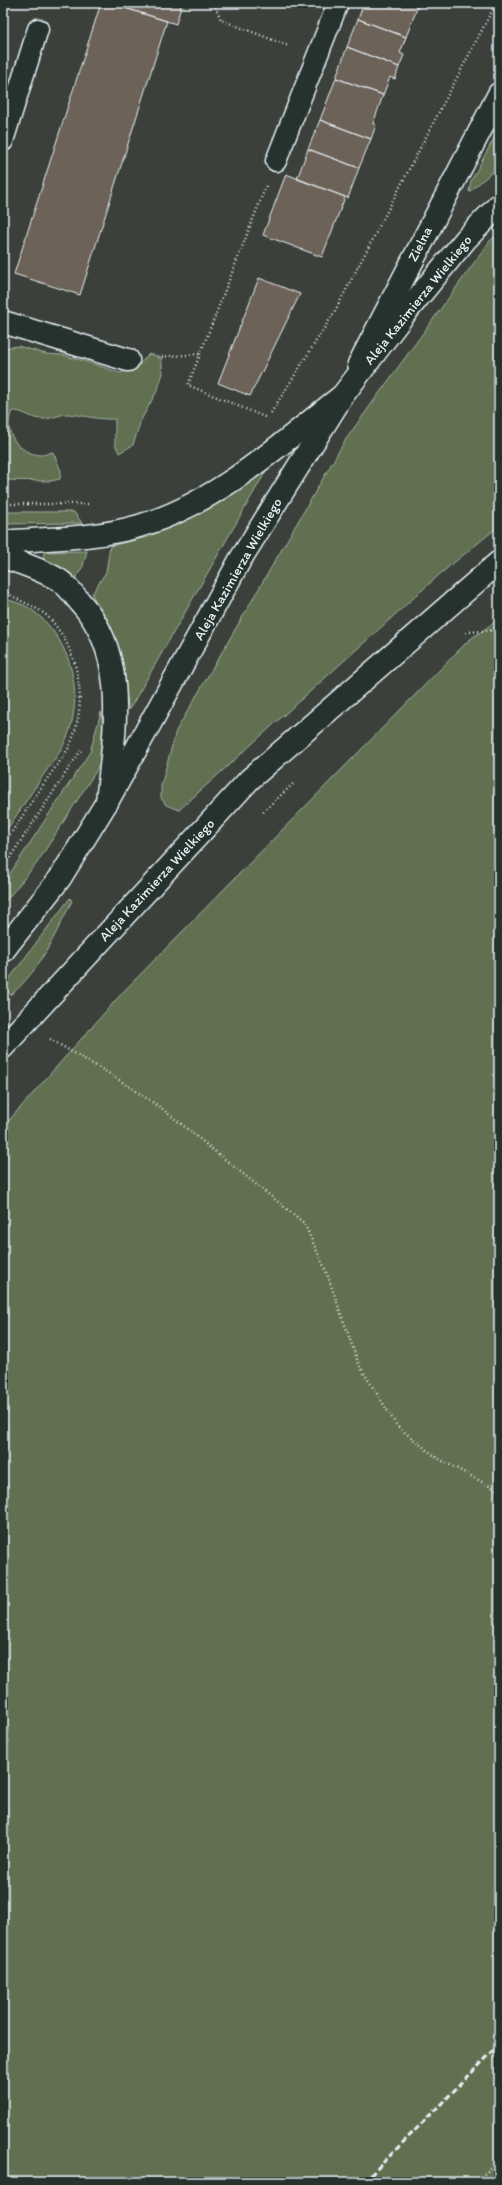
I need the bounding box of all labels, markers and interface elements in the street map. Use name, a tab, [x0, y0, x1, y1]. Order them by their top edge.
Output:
street label: Zielna	[404, 223, 436, 264]
street label: Aleja Kazimierza Wielkiego	[361, 232, 475, 368]
street label: Aleja Kazimierza Wielkiego	[190, 495, 286, 643]
street label: Aleja Kazimierza Wielkiego	[96, 815, 218, 945]

